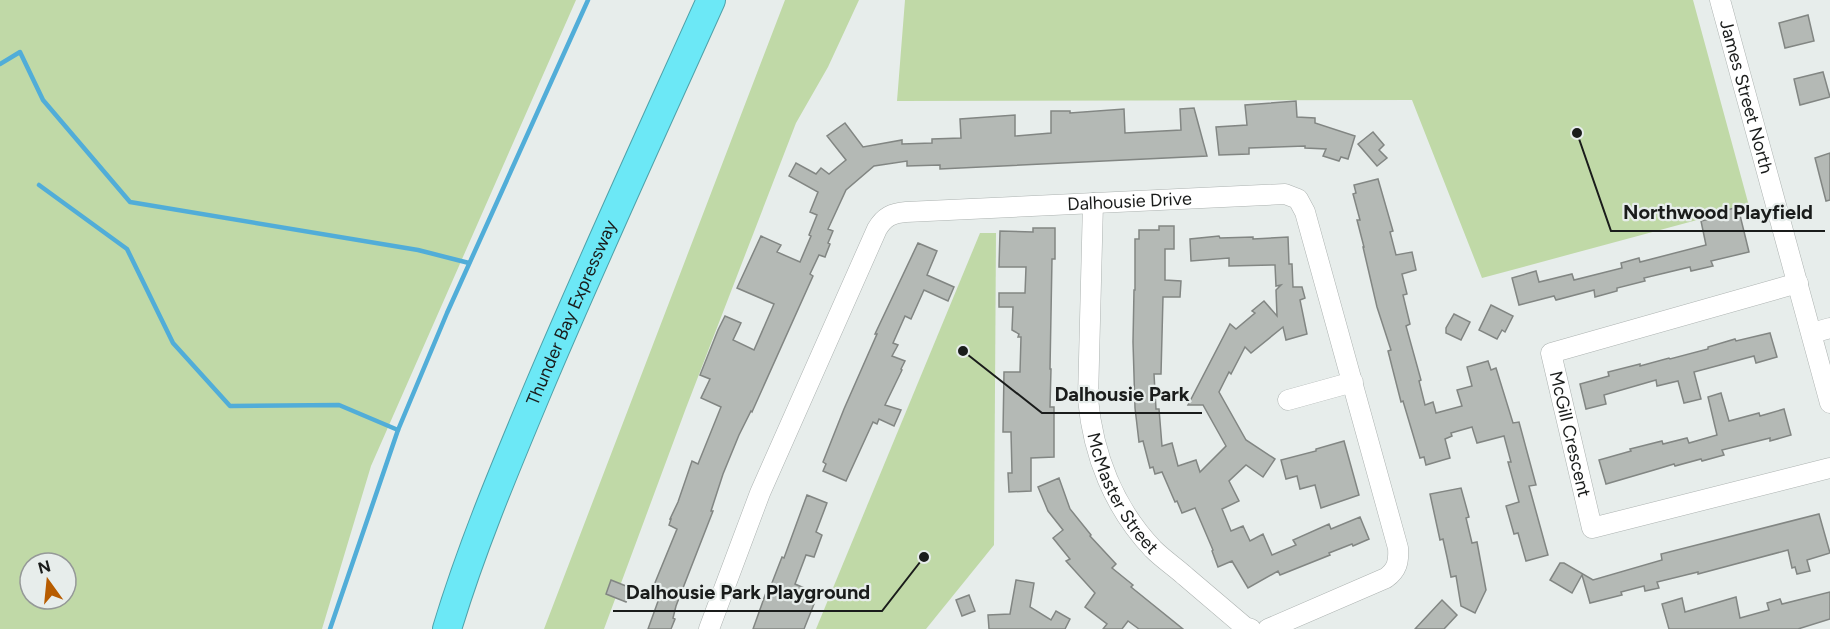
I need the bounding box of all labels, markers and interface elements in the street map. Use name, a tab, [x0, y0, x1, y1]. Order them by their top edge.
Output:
street label: James Street North	[1715, 17, 1778, 176]
street label: Dalhousie Drive	[1067, 187, 1192, 215]
callout: Northwood Playfield	[1611, 193, 1825, 231]
text: Northwood Playfield	[1623, 200, 1813, 224]
street label: Thunder Bay Expressway	[522, 216, 622, 409]
street label: McGill Crescent	[1545, 369, 1595, 500]
callout: Dalhousie Park	[1042, 375, 1202, 413]
text: Dalhousie Park	[1054, 382, 1190, 406]
street label: McMaster Street	[1082, 430, 1163, 559]
north arrow	[18, 551, 78, 611]
text: N	[36, 556, 53, 578]
callout: Dalhousie Park Playground	[613, 573, 882, 611]
text: Dalhousie Park Playground	[626, 580, 870, 604]

